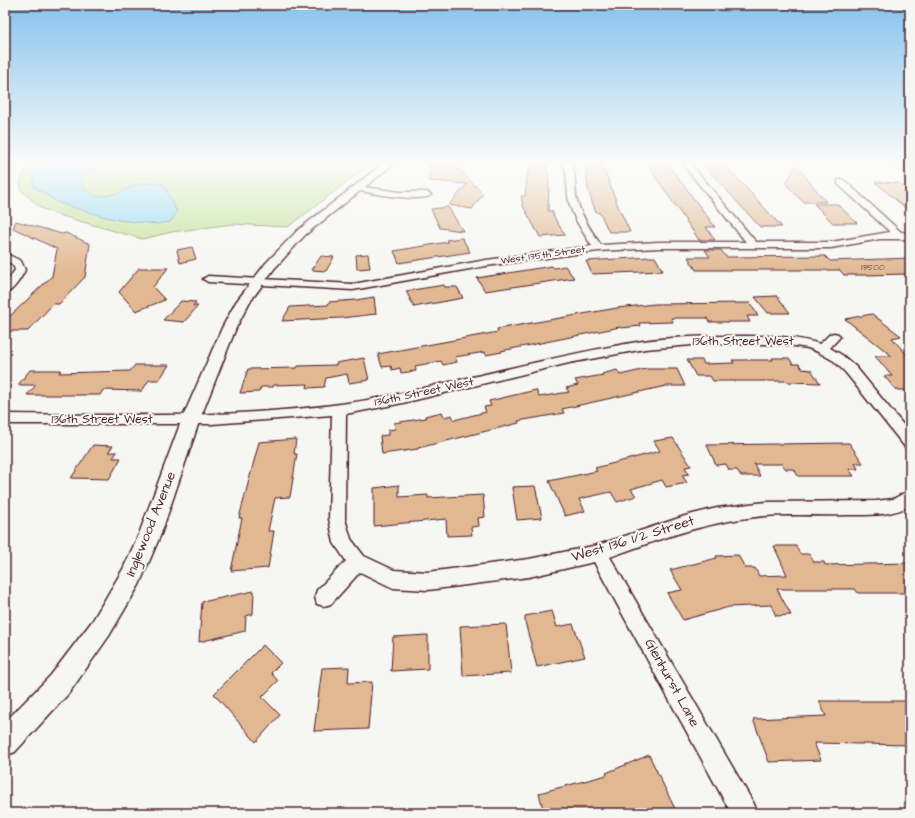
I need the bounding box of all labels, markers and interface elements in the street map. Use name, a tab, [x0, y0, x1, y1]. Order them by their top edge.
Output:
street label: West 135th Street	[500, 242, 586, 268]
house number: 13500	[861, 261, 885, 274]
street label: 136th Street West	[692, 333, 794, 350]
street label: 136th Street West	[373, 373, 475, 411]
street label: 136th Street West	[51, 411, 153, 428]
street label: Inglewood Avenue	[121, 468, 181, 579]
street label: West 136 1/2 Street	[569, 511, 697, 567]
street label: Glenhurst Lane	[640, 635, 705, 731]

